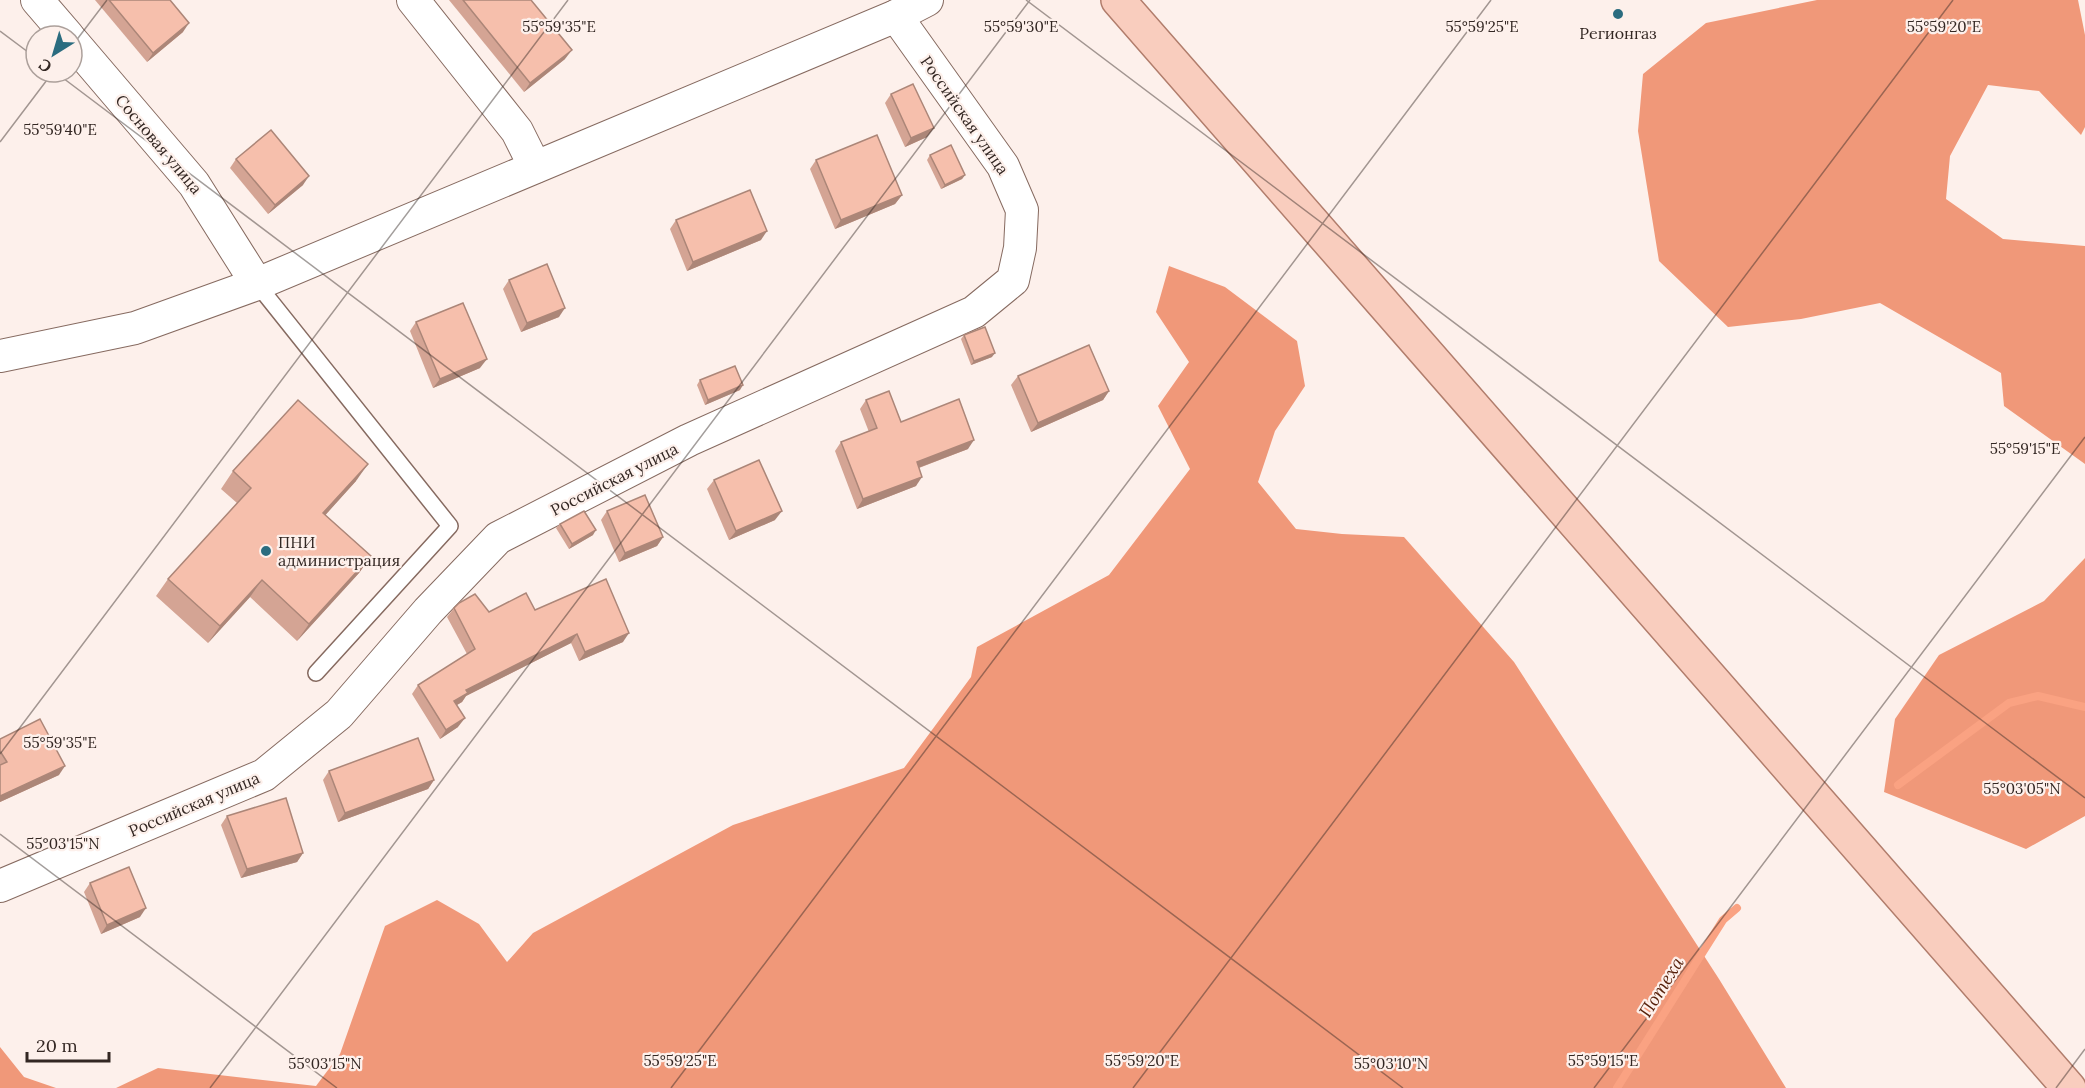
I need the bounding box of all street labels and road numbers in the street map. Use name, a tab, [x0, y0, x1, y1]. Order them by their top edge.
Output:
street label: Российская улица	[917, 52, 1013, 178]
street label: Сосновая улица	[112, 90, 206, 198]
street label: Российская улица	[547, 438, 681, 520]
street label: Российская улица	[125, 767, 263, 841]

